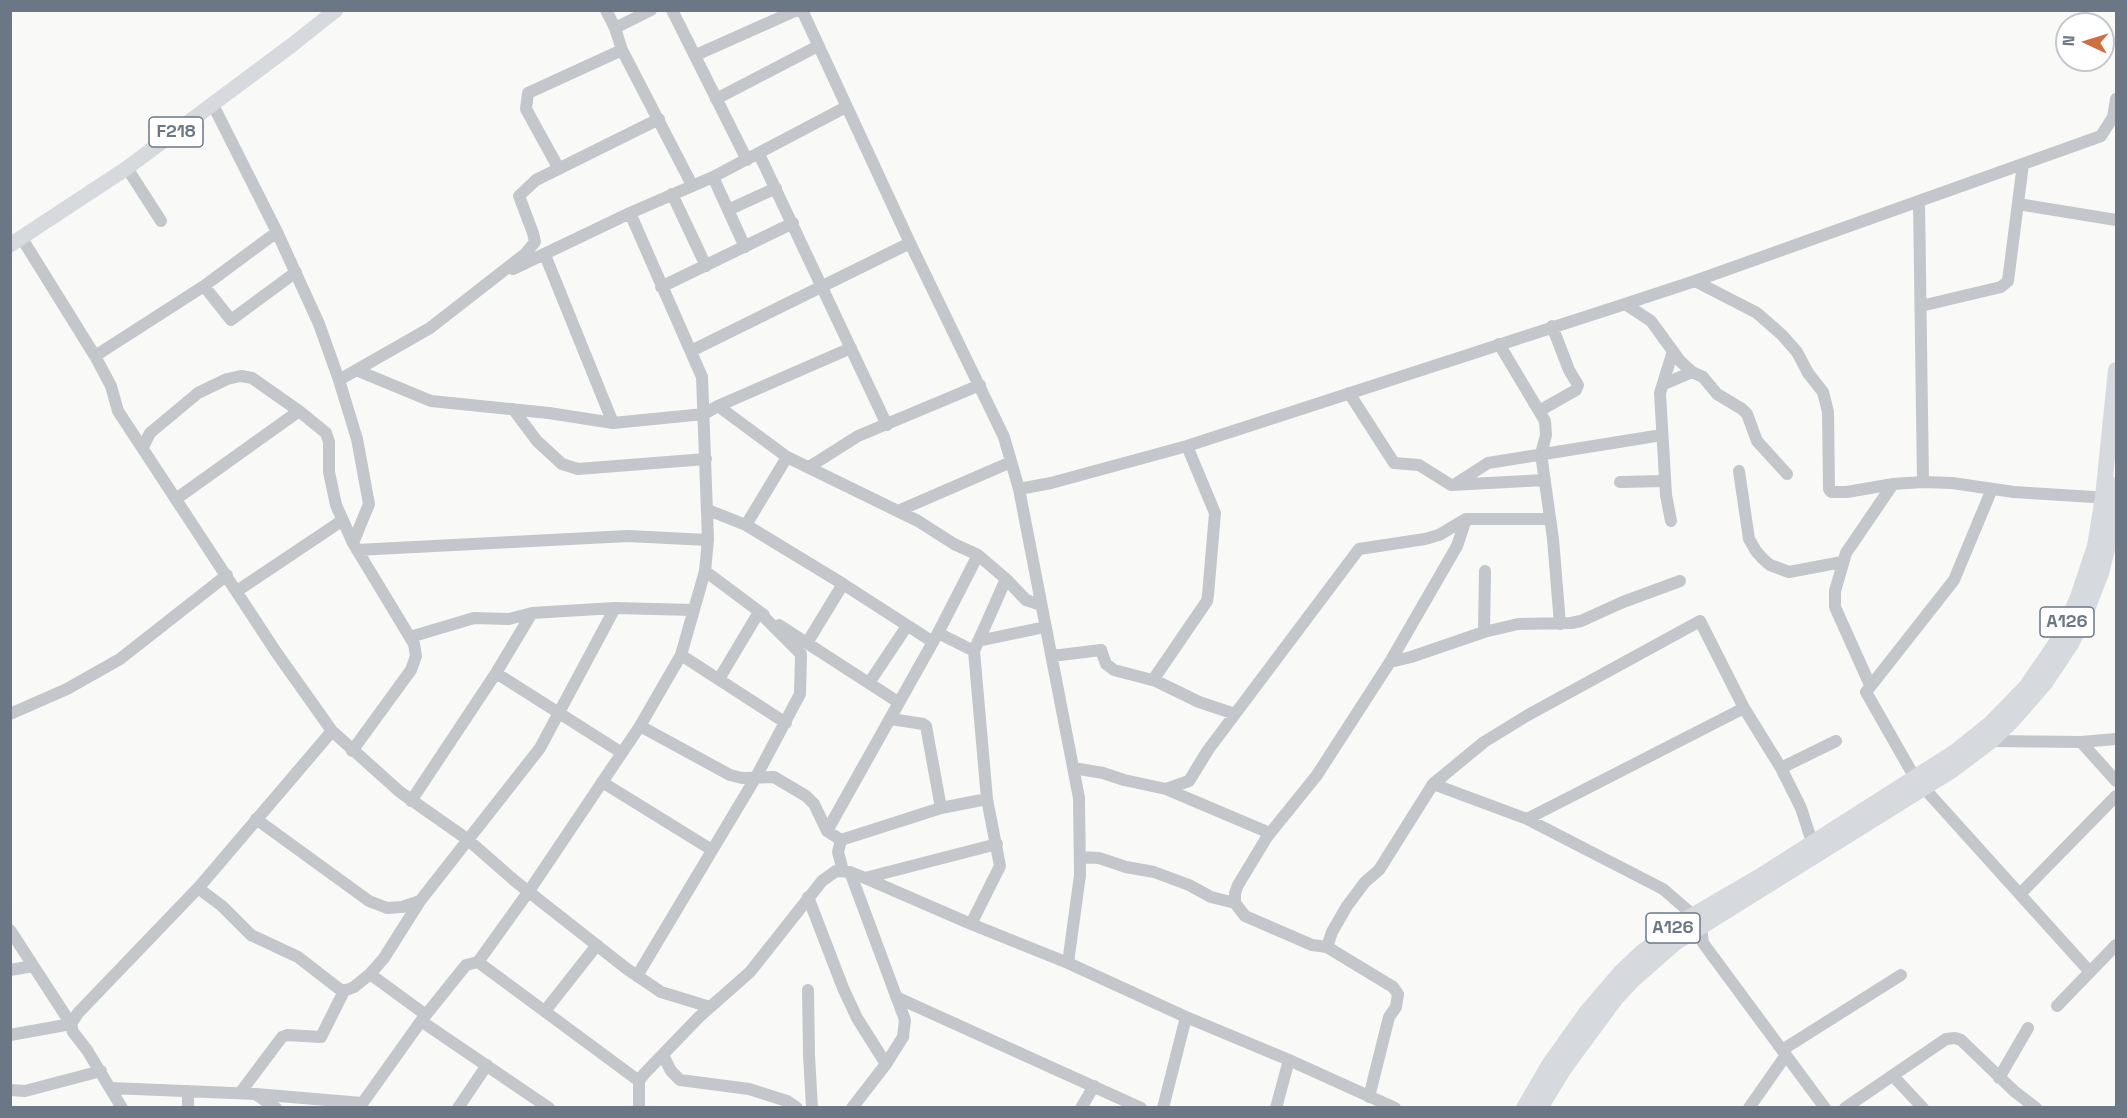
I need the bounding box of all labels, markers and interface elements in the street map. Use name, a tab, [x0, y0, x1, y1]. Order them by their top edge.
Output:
north arrow	[2055, 12, 2115, 72]
text: N	[2058, 35, 2079, 47]
road number: F218	[149, 117, 203, 147]
road number: A126	[2040, 607, 2094, 637]
road number: A126	[1646, 913, 1700, 943]

